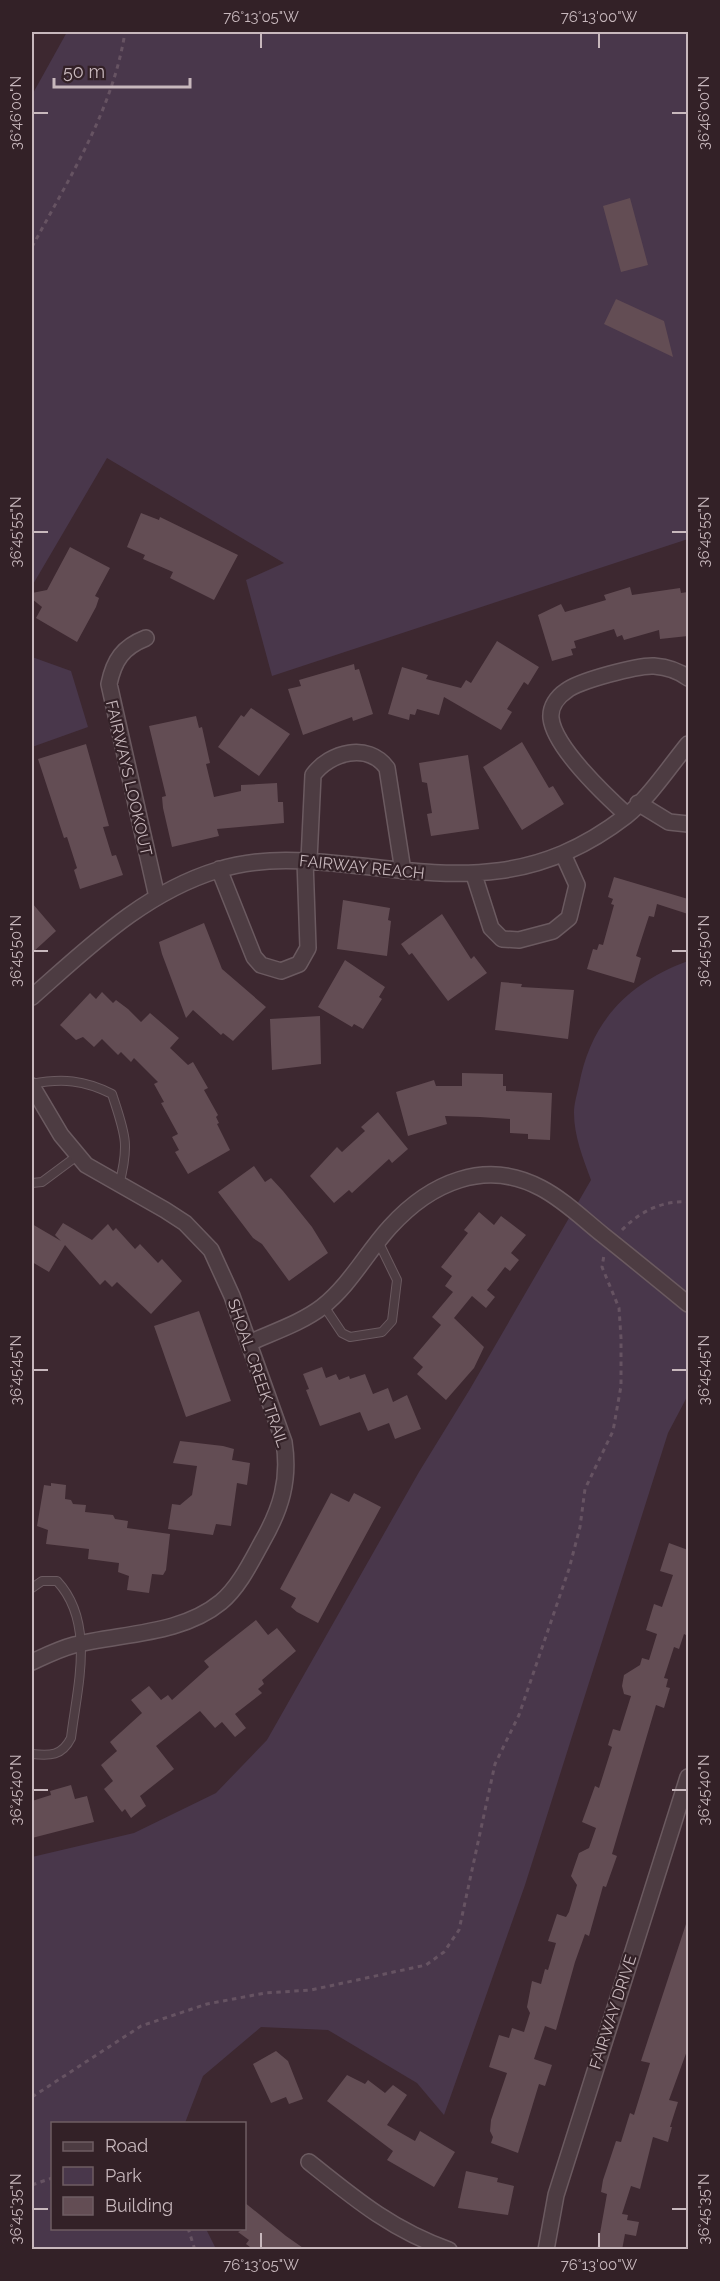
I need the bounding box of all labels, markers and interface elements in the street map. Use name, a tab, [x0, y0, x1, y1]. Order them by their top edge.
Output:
text: 76°13'05"W	[223, 8, 299, 26]
text: 76°13'00"W	[561, 8, 638, 26]
scale bar	[54, 51, 190, 89]
text: 50 m	[63, 61, 105, 82]
text: 36°46'00"N	[7, 76, 25, 150]
text: 36°46'00"N	[695, 76, 713, 150]
text: 36°45'55"N	[7, 496, 25, 568]
text: 36°45'55"N	[695, 496, 713, 568]
street label: FAIRWAYS LOOKOUT	[102, 698, 156, 858]
street label: FAIRWAY REACH	[298, 851, 426, 883]
text: 36°45'50"N	[7, 915, 25, 987]
text: 36°45'50"N	[695, 915, 713, 987]
street label: SHOAL CREEK TRAIL	[224, 1296, 293, 1450]
text: 36°45'45"N	[7, 1335, 25, 1405]
text: 36°45'45"N	[695, 1335, 713, 1405]
text: 36°45'40"N	[7, 1754, 25, 1826]
text: 36°45'40"N	[695, 1754, 713, 1826]
street label: FAIRWAY DRIVE	[586, 1952, 641, 2072]
legend	[51, 2122, 246, 2230]
text: Road	[105, 2135, 148, 2156]
text: Park	[105, 2165, 142, 2186]
text: 36°45'35"N	[7, 2173, 25, 2245]
text: 36°45'35"N	[695, 2173, 713, 2245]
text: Building	[105, 2195, 173, 2216]
text: 76°13'05"W	[223, 2256, 299, 2274]
text: 76°13'00"W	[561, 2256, 638, 2274]

